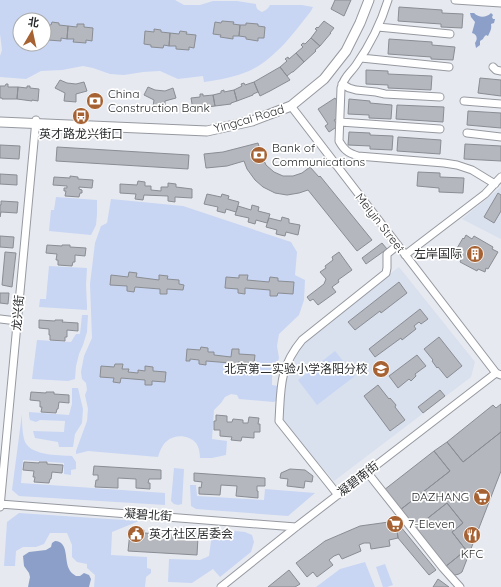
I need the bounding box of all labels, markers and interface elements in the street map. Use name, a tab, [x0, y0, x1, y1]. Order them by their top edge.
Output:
north arrow	[12, 12, 52, 52]
text: 北	[27, 14, 40, 30]
place label: China Construction Bank	[108, 86, 210, 115]
bank icon: China Construction Bank	[85, 91, 105, 111]
street label: Yingcai Road	[212, 101, 286, 136]
bus stop icon: 英才路龙兴街口	[71, 106, 91, 126]
place label: 英才路龙兴街口	[39, 126, 123, 141]
place label: Bank of Communications	[272, 140, 366, 169]
bank icon: Bank of Communications	[249, 145, 269, 165]
street label: Meiyin Street	[352, 190, 408, 256]
building icon: 左岸国际	[465, 244, 485, 264]
place label: 左岸国际	[414, 246, 462, 261]
street label: 龙兴街	[8, 294, 27, 332]
school or university icon: 北京第二实验小学洛阳分校	[371, 359, 391, 379]
place label: 北京第二实验小学洛阳分校	[224, 361, 368, 376]
street label: 凝碧南街	[334, 458, 381, 499]
supermarket icon: DAZHANG	[472, 487, 492, 507]
place label: DAZHANG	[411, 489, 469, 504]
street label: 凝碧北街	[124, 505, 173, 524]
supermarket icon: 7-Eleven	[385, 514, 405, 534]
place label: 7-Eleven	[408, 516, 455, 531]
public building icon: 英才社区居委会	[126, 524, 146, 544]
restaurant icon: KFC	[462, 525, 482, 545]
place label: 英才社区居委会	[149, 526, 233, 541]
place label: KFC	[461, 546, 483, 561]

